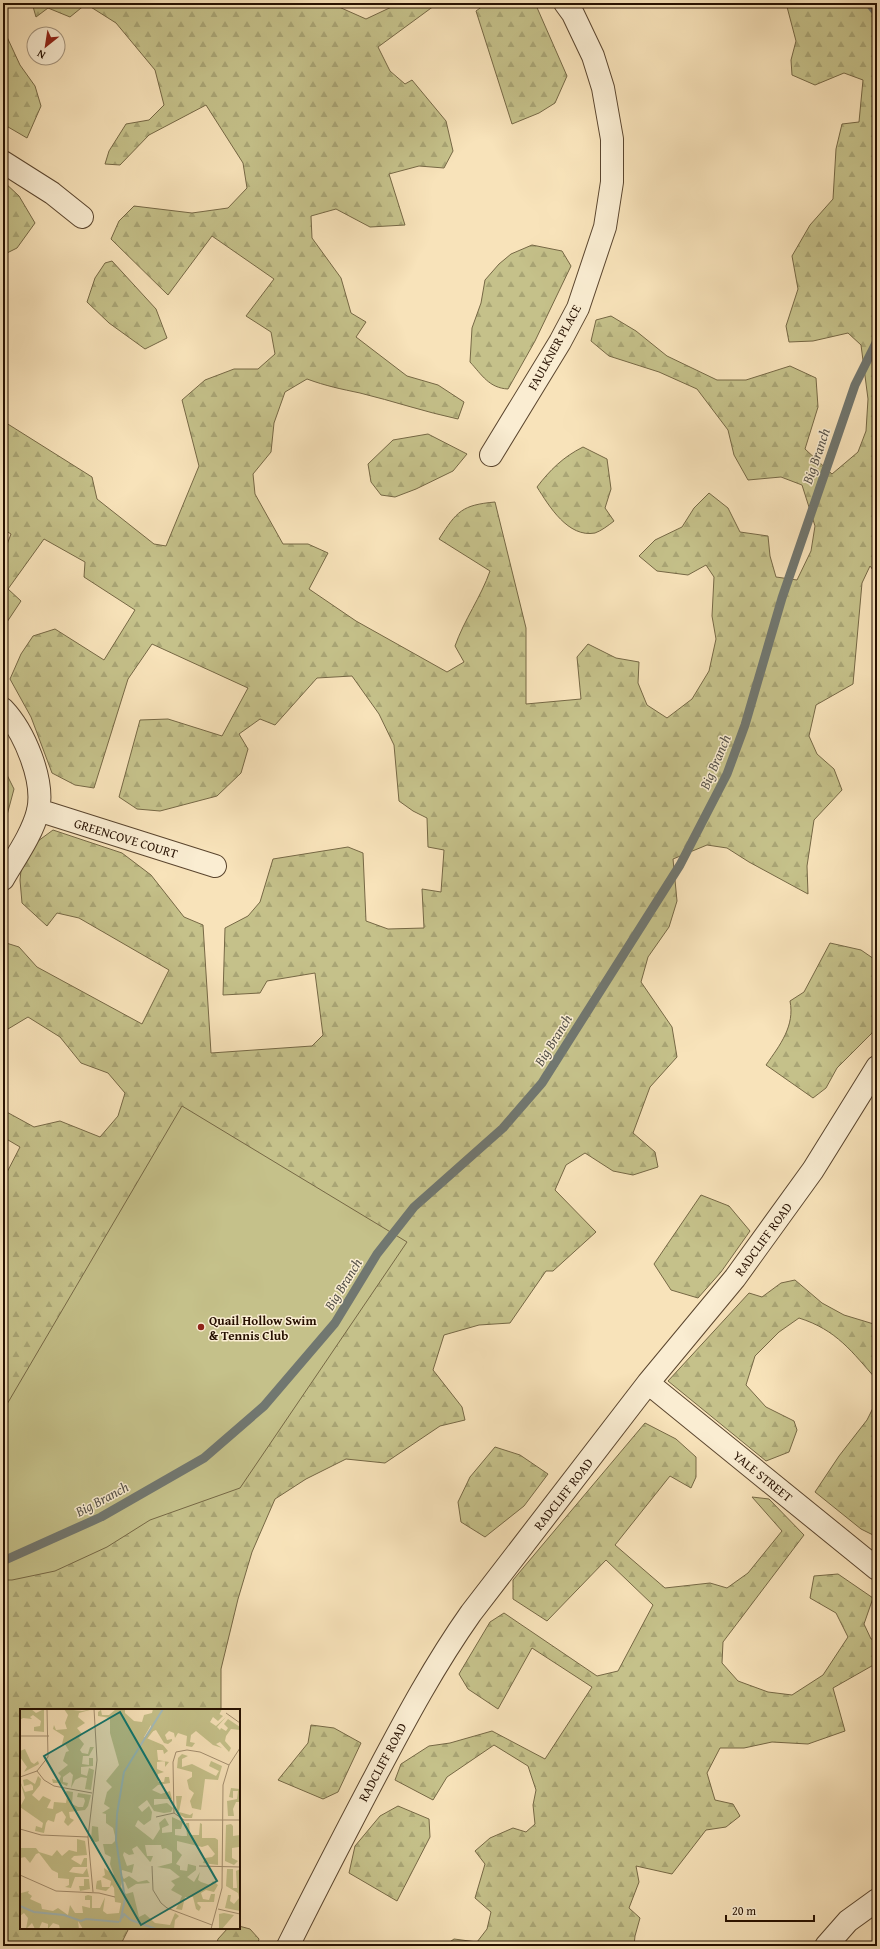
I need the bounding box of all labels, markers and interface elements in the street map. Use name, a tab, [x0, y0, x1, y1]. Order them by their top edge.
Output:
north arrow	[26, 26, 66, 66]
text: N	[33, 46, 48, 63]
street label: FAULKNER PLACE	[523, 301, 586, 394]
water label: Big Branch	[797, 425, 835, 488]
water label: Big Branch	[694, 732, 735, 793]
street label: GREENCOVE COURT	[72, 814, 181, 863]
water label: Big Branch	[529, 1010, 577, 1071]
street label: RADCLIFF ROAD	[730, 1198, 797, 1280]
water label: Big Branch	[319, 1254, 367, 1315]
place label: Quail Hollow Swim & Tennis Club	[209, 1311, 317, 1345]
marker: Quail Hollow Swim & Tennis Club	[196, 1322, 206, 1332]
street label: YALE STREET	[729, 1446, 797, 1507]
street label: RADCLIFF ROAD	[529, 1454, 598, 1534]
water label: Big Branch	[71, 1477, 132, 1522]
inset map	[20, 1709, 240, 1929]
street label: RADCLIFF ROAD	[354, 1719, 411, 1805]
scale bar	[726, 1897, 814, 1923]
text: 20 m	[732, 1902, 756, 1919]

